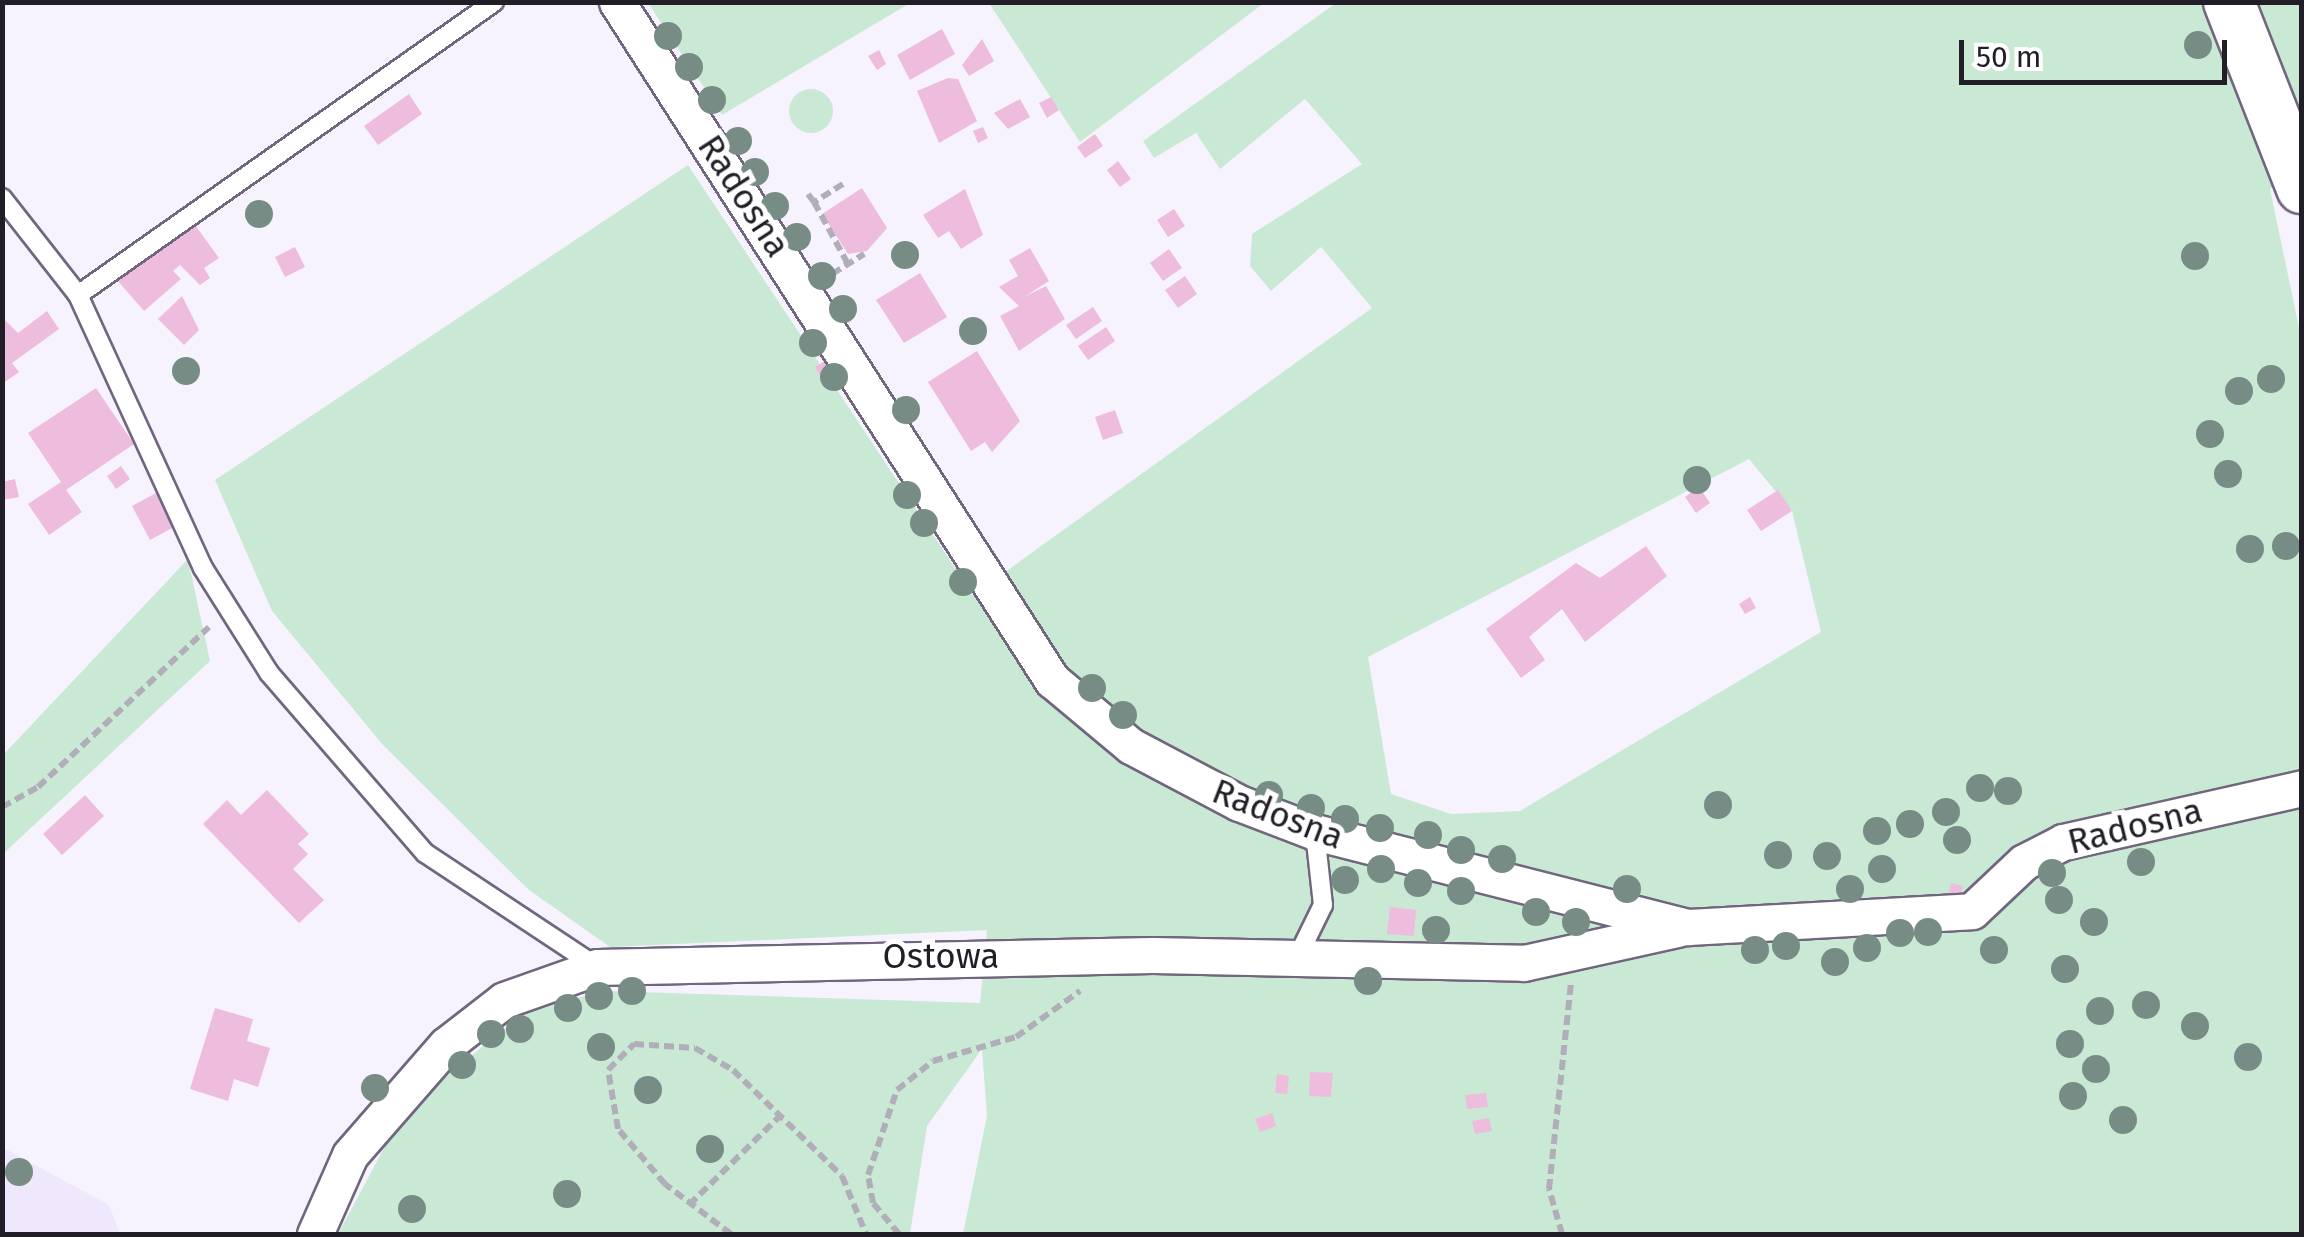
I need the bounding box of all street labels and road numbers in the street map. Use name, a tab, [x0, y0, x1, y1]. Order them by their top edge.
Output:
street label: Radosna	[689, 127, 799, 265]
street label: Radosna	[1206, 770, 1350, 858]
street label: Radosna	[2063, 789, 2207, 863]
street label: Ostowa	[883, 935, 999, 977]

